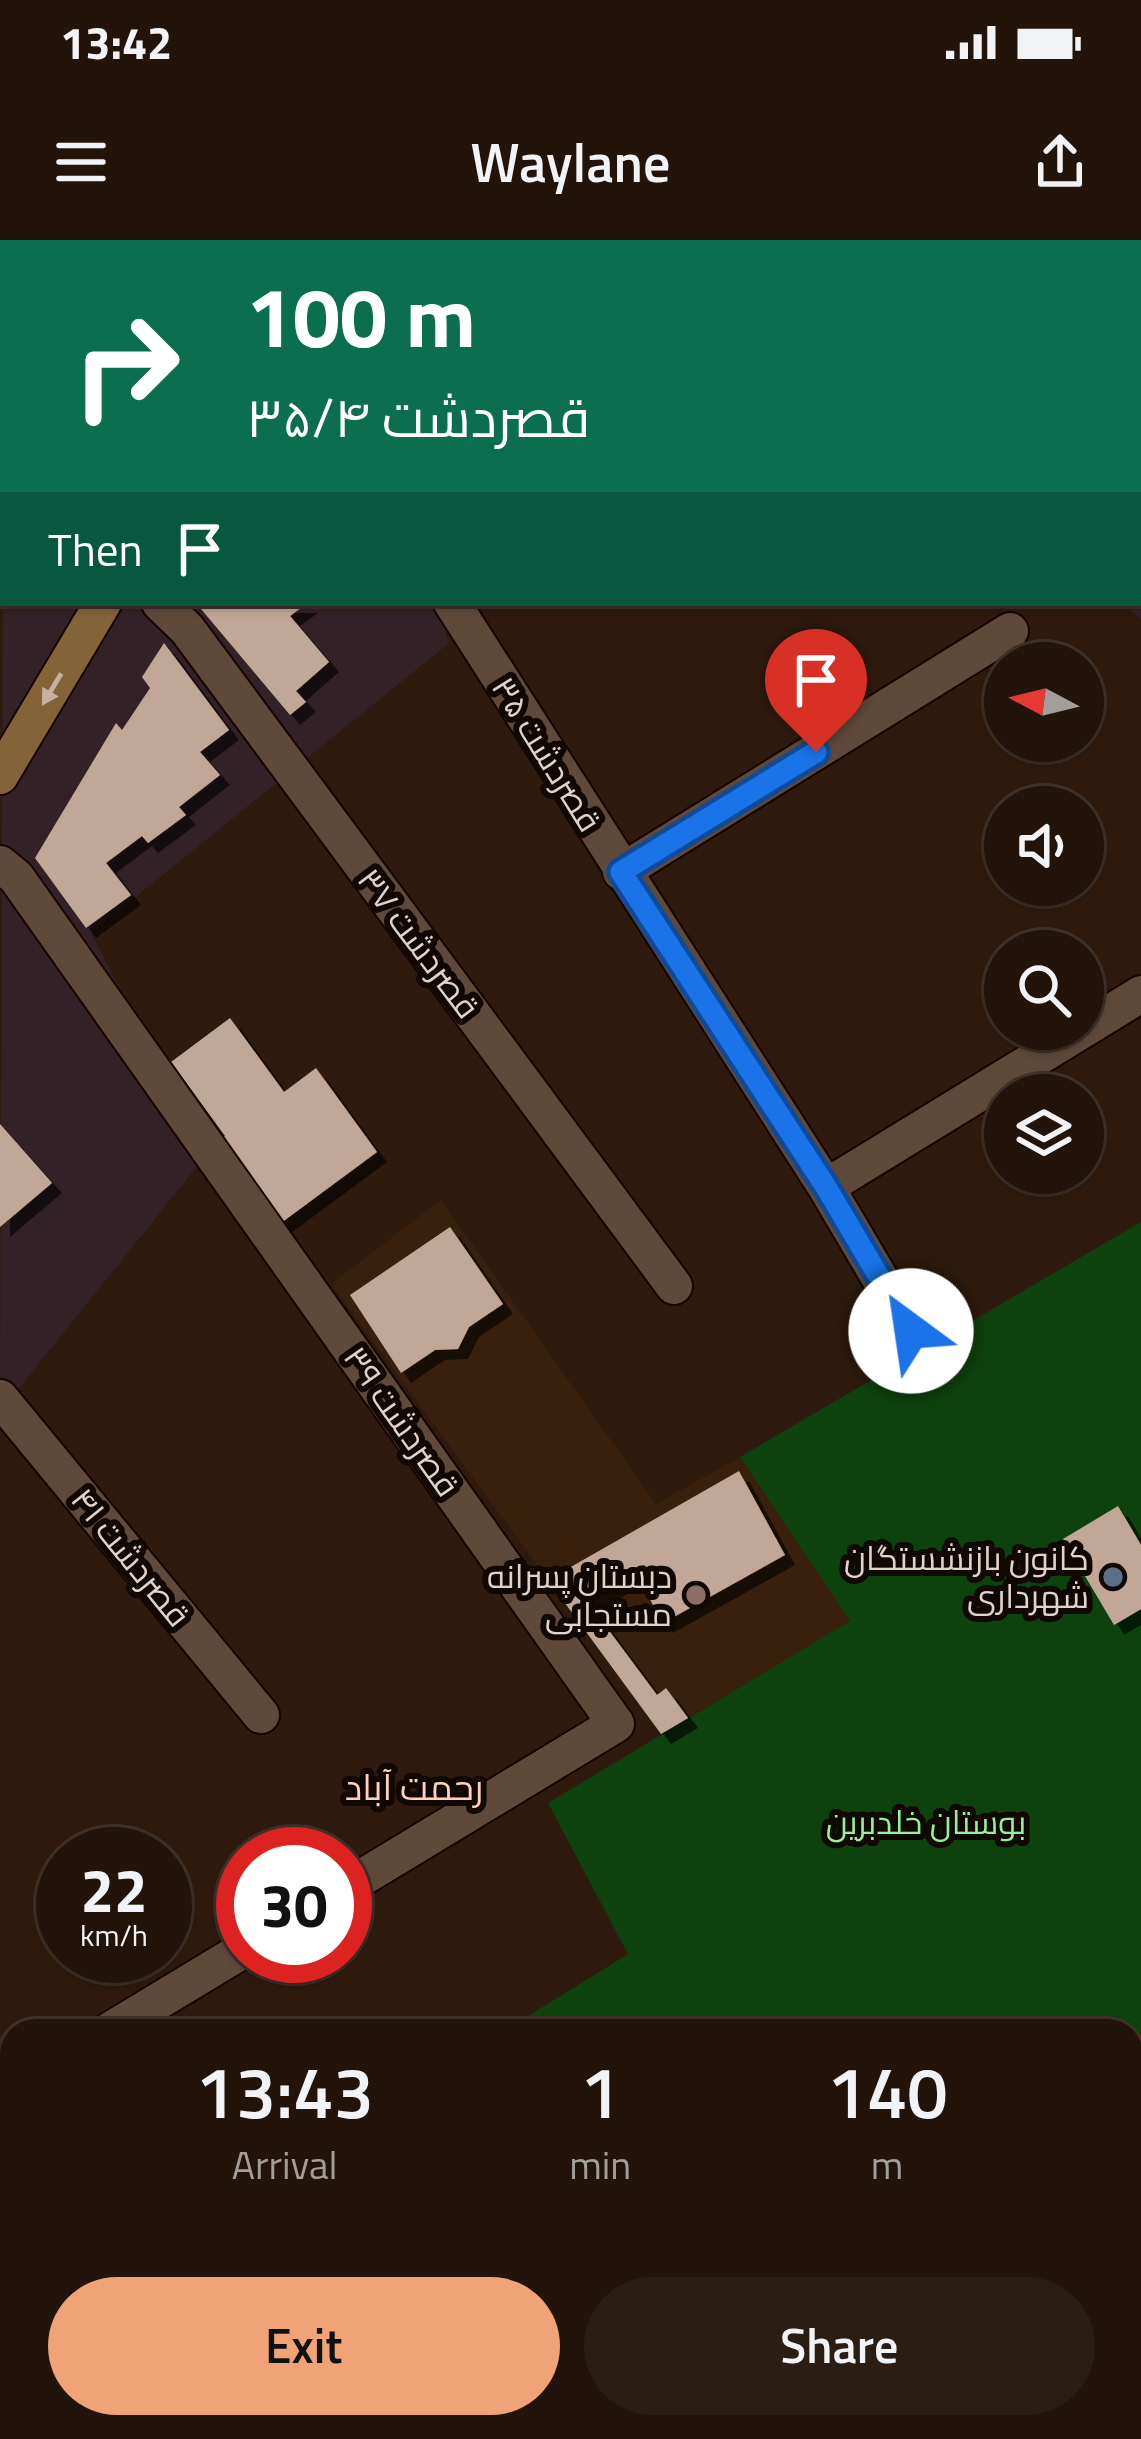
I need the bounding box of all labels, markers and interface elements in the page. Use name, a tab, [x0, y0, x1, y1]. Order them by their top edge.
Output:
text: 13:42	[60, 8, 172, 76]
text: Waylane	[471, 121, 670, 203]
icon: menu	[48, 129, 114, 195]
icon: share	[1027, 129, 1093, 195]
text: 100 m	[246, 252, 476, 380]
icon: right	[48, 288, 204, 444]
text: قصردشت ۳۵/۴	[246, 376, 590, 458]
text: Then	[48, 515, 143, 583]
icon: arrive	[167, 516, 233, 582]
pin	[765, 629, 867, 752]
north arrow	[984, 642, 1104, 762]
map controls	[984, 642, 1104, 1194]
icon: arrive	[783, 647, 849, 713]
street label: قصردشت ۳۵	[479, 667, 615, 841]
one-way arrow	[42, 672, 63, 706]
button: sound	[984, 786, 1104, 906]
street label: قصردشت ۳۷	[346, 857, 492, 1029]
button: search	[984, 930, 1104, 1050]
button: layers	[984, 1074, 1104, 1194]
position arrow	[848, 1268, 974, 1394]
street label: قصردشت ۳۹	[332, 1335, 472, 1507]
street label: قصردشت ۴۱	[59, 1477, 203, 1637]
place label: کانون بازنشستگان شهرداری	[844, 1533, 1089, 1621]
place label: دبستان پسرانه مستجابی	[487, 1551, 672, 1639]
marker: کانون بازنشستگان شهرداری	[1100, 1564, 1126, 1590]
marker: دبستان پسرانه مستجابی	[683, 1582, 709, 1608]
district label: رحمت آباد	[345, 1759, 483, 1814]
park label: بوستان خلدبرین	[826, 1797, 1026, 1847]
speed limit sign: 30	[216, 1827, 372, 1983]
text: 22	[80, 1844, 148, 1935]
text: km/h	[80, 1912, 148, 1958]
text: 13:43	[195, 2036, 374, 2146]
text: 1	[580, 2036, 620, 2146]
text: 140	[827, 2036, 948, 2146]
text: Arrival	[232, 2135, 338, 2194]
text: min	[569, 2135, 631, 2194]
text: m	[871, 2135, 903, 2194]
button: Exit	[48, 2277, 560, 2415]
button: Share	[584, 2277, 1095, 2415]

